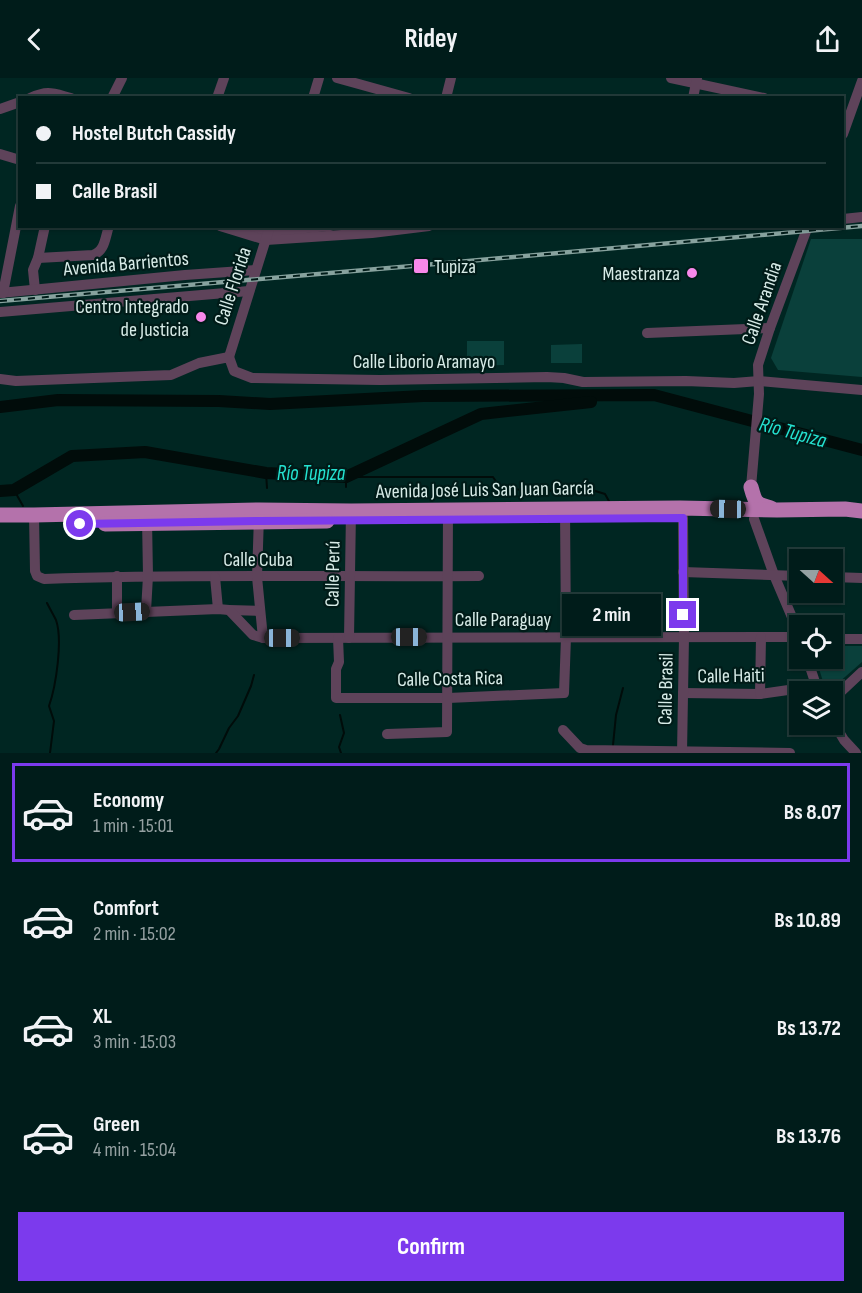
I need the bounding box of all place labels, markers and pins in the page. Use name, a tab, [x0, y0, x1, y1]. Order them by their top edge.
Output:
place label: Tupiza	[434, 255, 476, 279]
marker: Tupiza	[412, 257, 430, 275]
place label: Maestranza	[603, 262, 680, 286]
marker: Maestranza	[685, 266, 699, 280]
place label: Centro Integrado de Justicia	[75, 295, 189, 342]
marker: Centro Integrado de Justicia	[194, 310, 208, 324]

